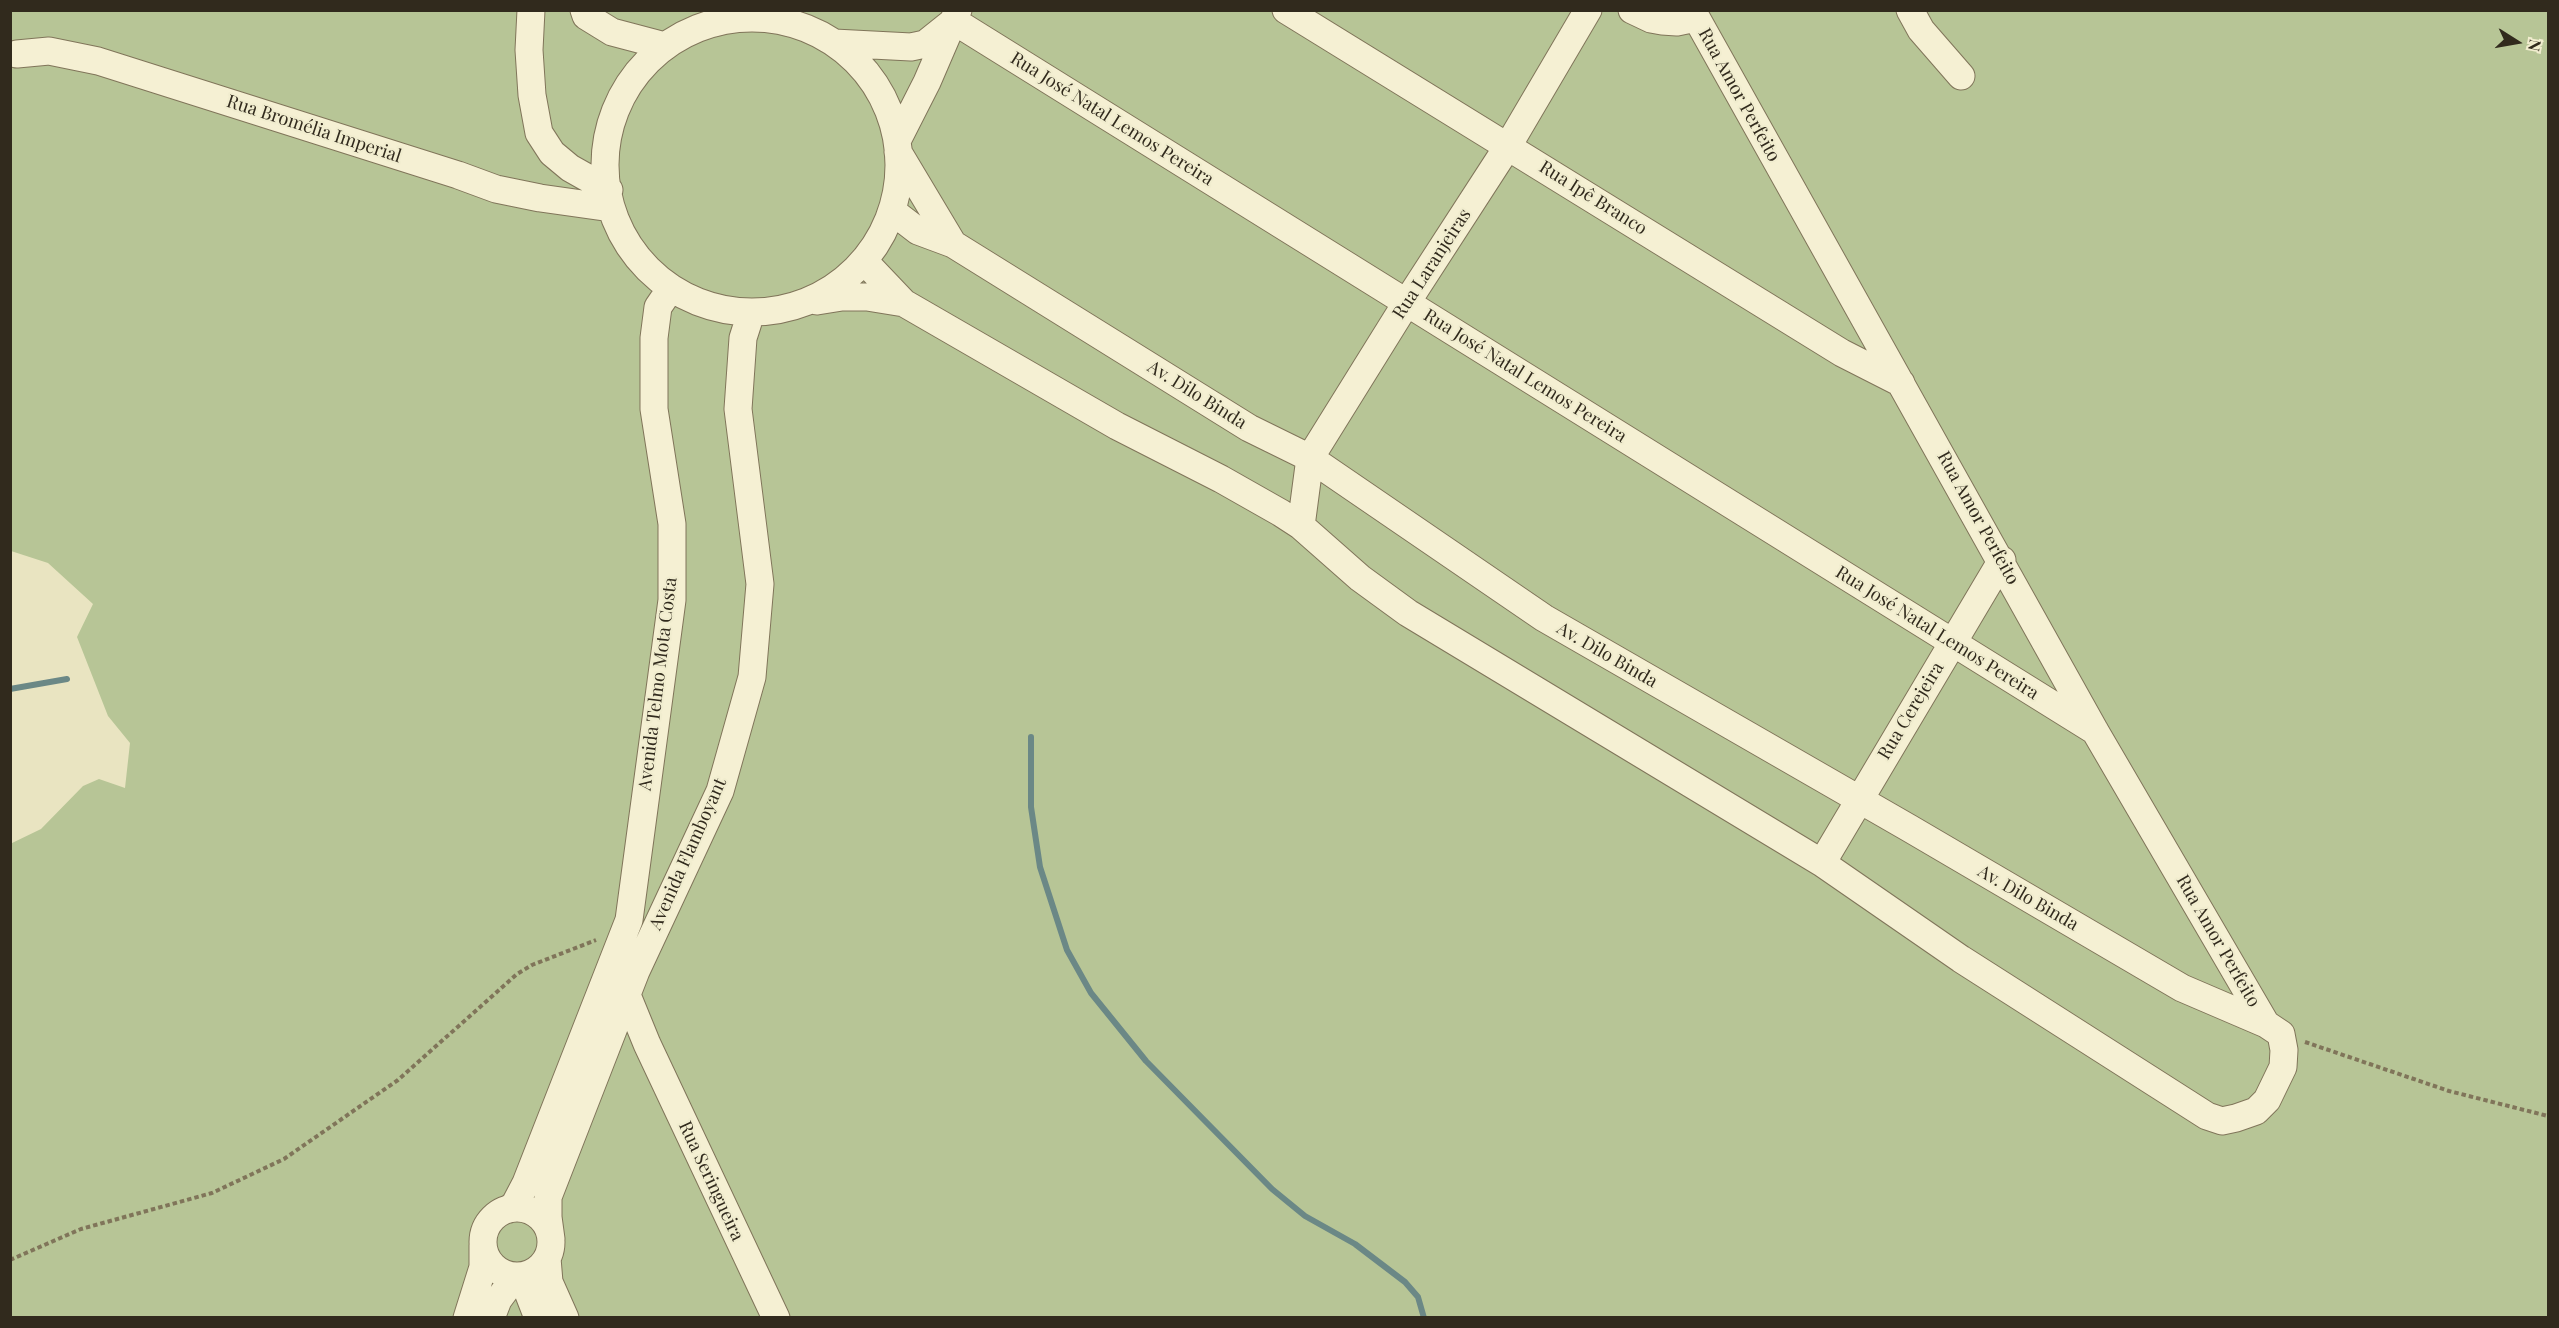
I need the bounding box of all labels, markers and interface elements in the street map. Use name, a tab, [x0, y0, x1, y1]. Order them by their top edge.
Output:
north arrow	[2487, 12, 2547, 72]
street label: Rua Amor Perfeito	[1693, 25, 1785, 165]
text: N	[2524, 38, 2547, 53]
street label: Rua José Natal Lemos Pereira	[1006, 47, 1218, 191]
street label: Rua Bromélia Imperial	[224, 91, 404, 167]
street label: Rua Ipê Branco	[1535, 156, 1651, 240]
street label: Rua Laranjeiras	[1388, 205, 1476, 323]
street label: Rua José Natal Lemos Pereira	[1419, 304, 1631, 448]
street label: Av. Dilo Binda	[1144, 356, 1250, 434]
street label: Rua Amor Perfeito	[1932, 448, 2024, 588]
street label: Rua José Natal Lemos Pereira	[1831, 561, 2043, 705]
street label: Avenida Telmo Mota Costa	[634, 576, 682, 792]
street label: Av. Dilo Binda	[1553, 618, 1661, 692]
street label: Rua Cerejeira	[1873, 658, 1949, 764]
street label: Avenida Flamboyant	[645, 775, 731, 933]
street label: Av. Dilo Binda	[1974, 861, 2082, 935]
street label: Rua Amor Perfeito	[2171, 871, 2265, 1011]
street label: Rua Seringueira	[674, 1118, 748, 1244]

